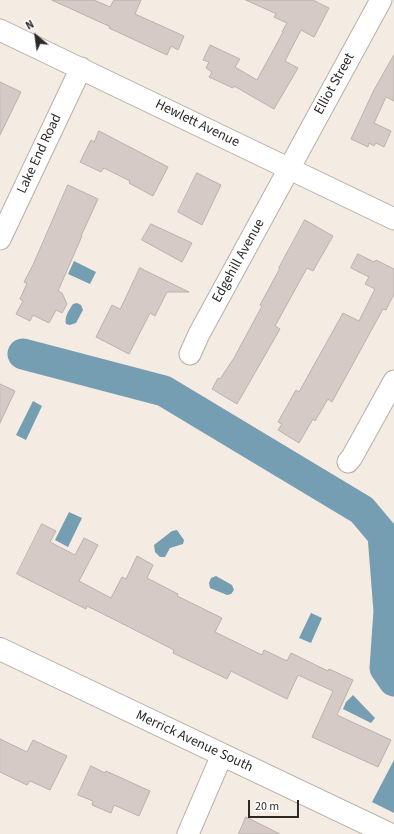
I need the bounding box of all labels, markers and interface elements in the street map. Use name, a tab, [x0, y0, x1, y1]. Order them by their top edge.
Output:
north arrow	[16, 16, 56, 56]
text: N	[23, 17, 37, 33]
street label: Elliot Street	[311, 50, 359, 118]
street label: Hewlett Avenue	[152, 96, 242, 152]
street label: Lake End Road	[14, 112, 66, 196]
street label: Edgehill Avenue	[209, 216, 269, 306]
street label: Merrick Avenue South	[133, 707, 255, 777]
scale bar	[250, 792, 301, 818]
text: 20 m	[255, 798, 279, 815]

